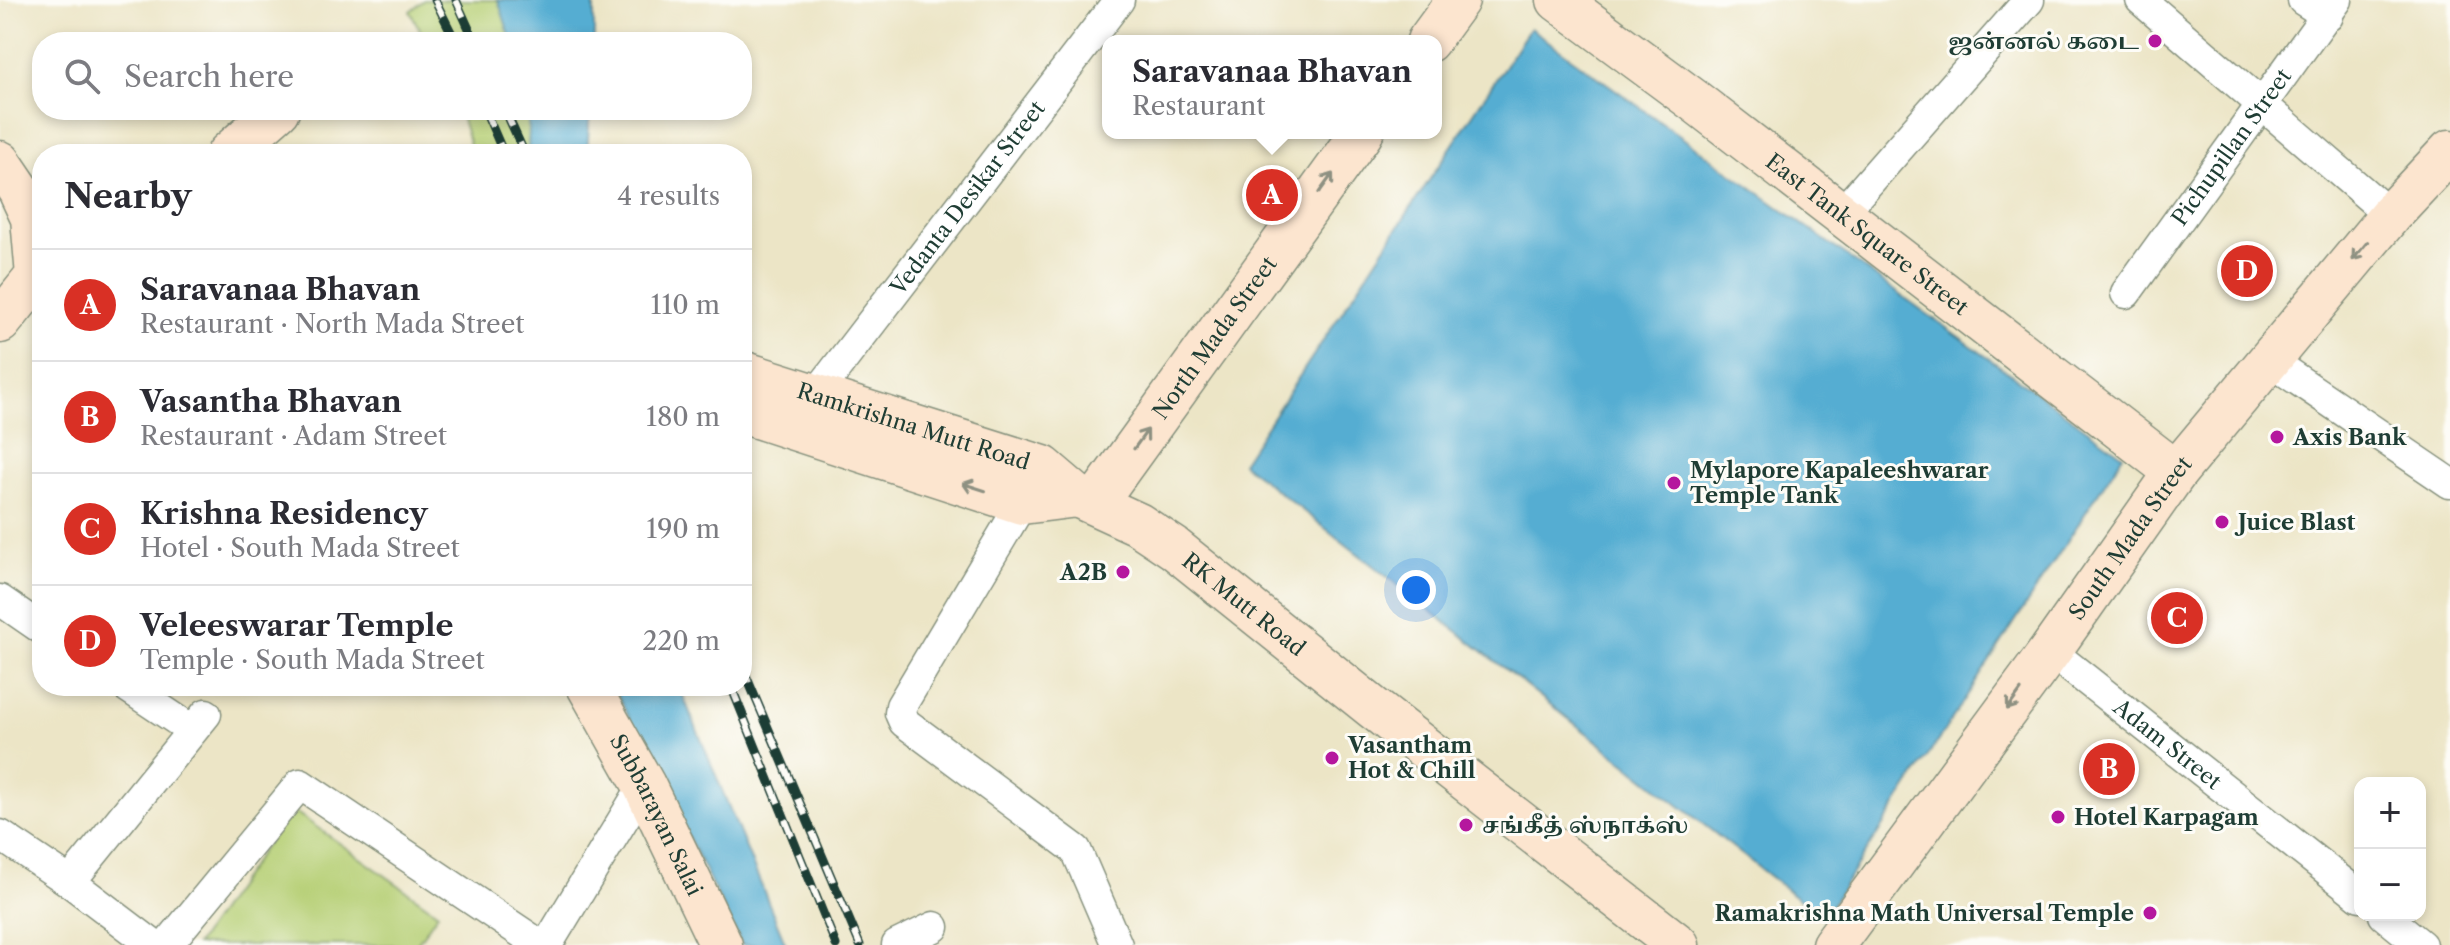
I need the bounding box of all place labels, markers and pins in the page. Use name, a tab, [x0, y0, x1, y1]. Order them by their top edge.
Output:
place label: ஜன்னல் கடை	[1948, 28, 2139, 56]
marker: ஜன்னல் கடை	[2146, 32, 2164, 50]
pin: A	[1246, 165, 1298, 225]
pin: D	[2221, 241, 2273, 301]
place label: Axis Bank	[2292, 424, 2407, 451]
marker: Axis Bank	[2268, 428, 2286, 446]
place label: Mylapore Kapaleeshwarar Temple Tank	[1690, 457, 1989, 509]
marker: Mylapore Kapaleeshwarar Temple Tank	[1665, 474, 1683, 492]
place label: Juice Blast	[2234, 509, 2355, 536]
marker: Juice Blast	[2213, 513, 2231, 531]
place label: A2B	[1059, 559, 1107, 586]
marker: A2B	[1114, 563, 1132, 581]
pin: C	[2151, 588, 2203, 648]
place label: Vasantham Hot & Chill	[1347, 732, 1476, 784]
pin: B	[2083, 739, 2135, 799]
marker: Vasantham Hot & Chill	[1323, 749, 1341, 767]
place label: Hotel Karpagam	[2074, 804, 2259, 831]
marker: Hotel Karpagam	[2049, 808, 2067, 826]
place label: சங்கீத் ஸ்நாக்ஸ்	[1482, 812, 1688, 839]
marker: சங்கீத் ஸ்நாக்ஸ்	[1457, 816, 1475, 834]
place label: Ramakrishna Math Universal Temple	[1715, 900, 2134, 927]
marker: Ramakrishna Math Universal Temple	[2141, 904, 2159, 922]

